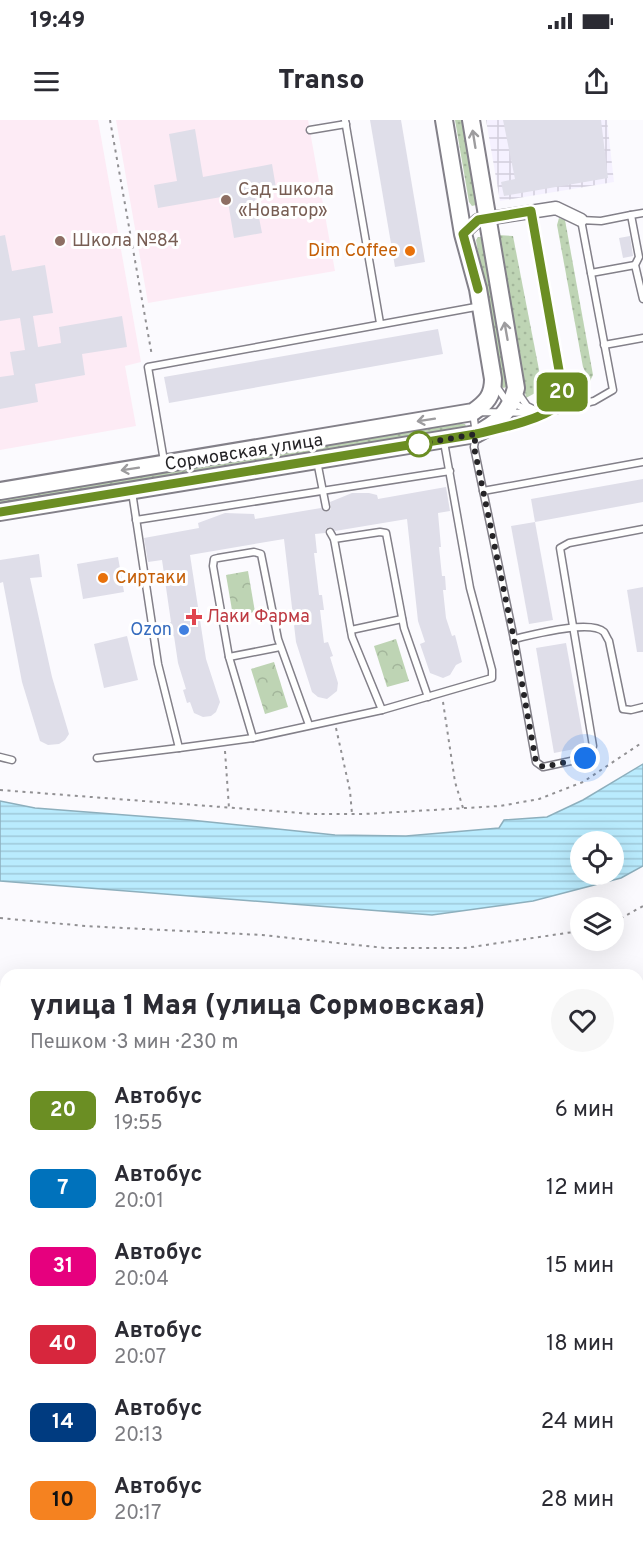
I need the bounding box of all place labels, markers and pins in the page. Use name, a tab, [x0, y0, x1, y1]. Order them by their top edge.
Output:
place label: Сад-школа «Новатор»	[238, 179, 334, 223]
marker: Сад-школа «Новатор»	[219, 193, 233, 207]
place label: Школа №84	[72, 230, 179, 253]
marker: Школа №84	[53, 234, 67, 248]
place label: Dim Coffee	[308, 240, 398, 263]
marker: Dim Coffee	[403, 244, 417, 258]
unlabelled marker	[406, 431, 432, 457]
place label: Сиртаки	[115, 567, 186, 590]
marker: Сиртаки	[96, 571, 110, 585]
place label: Лаки Фарма	[206, 606, 310, 629]
marker: Лаки Фарма	[187, 610, 201, 624]
place label: Ozon	[130, 619, 172, 642]
marker: Ozon	[177, 623, 191, 637]

